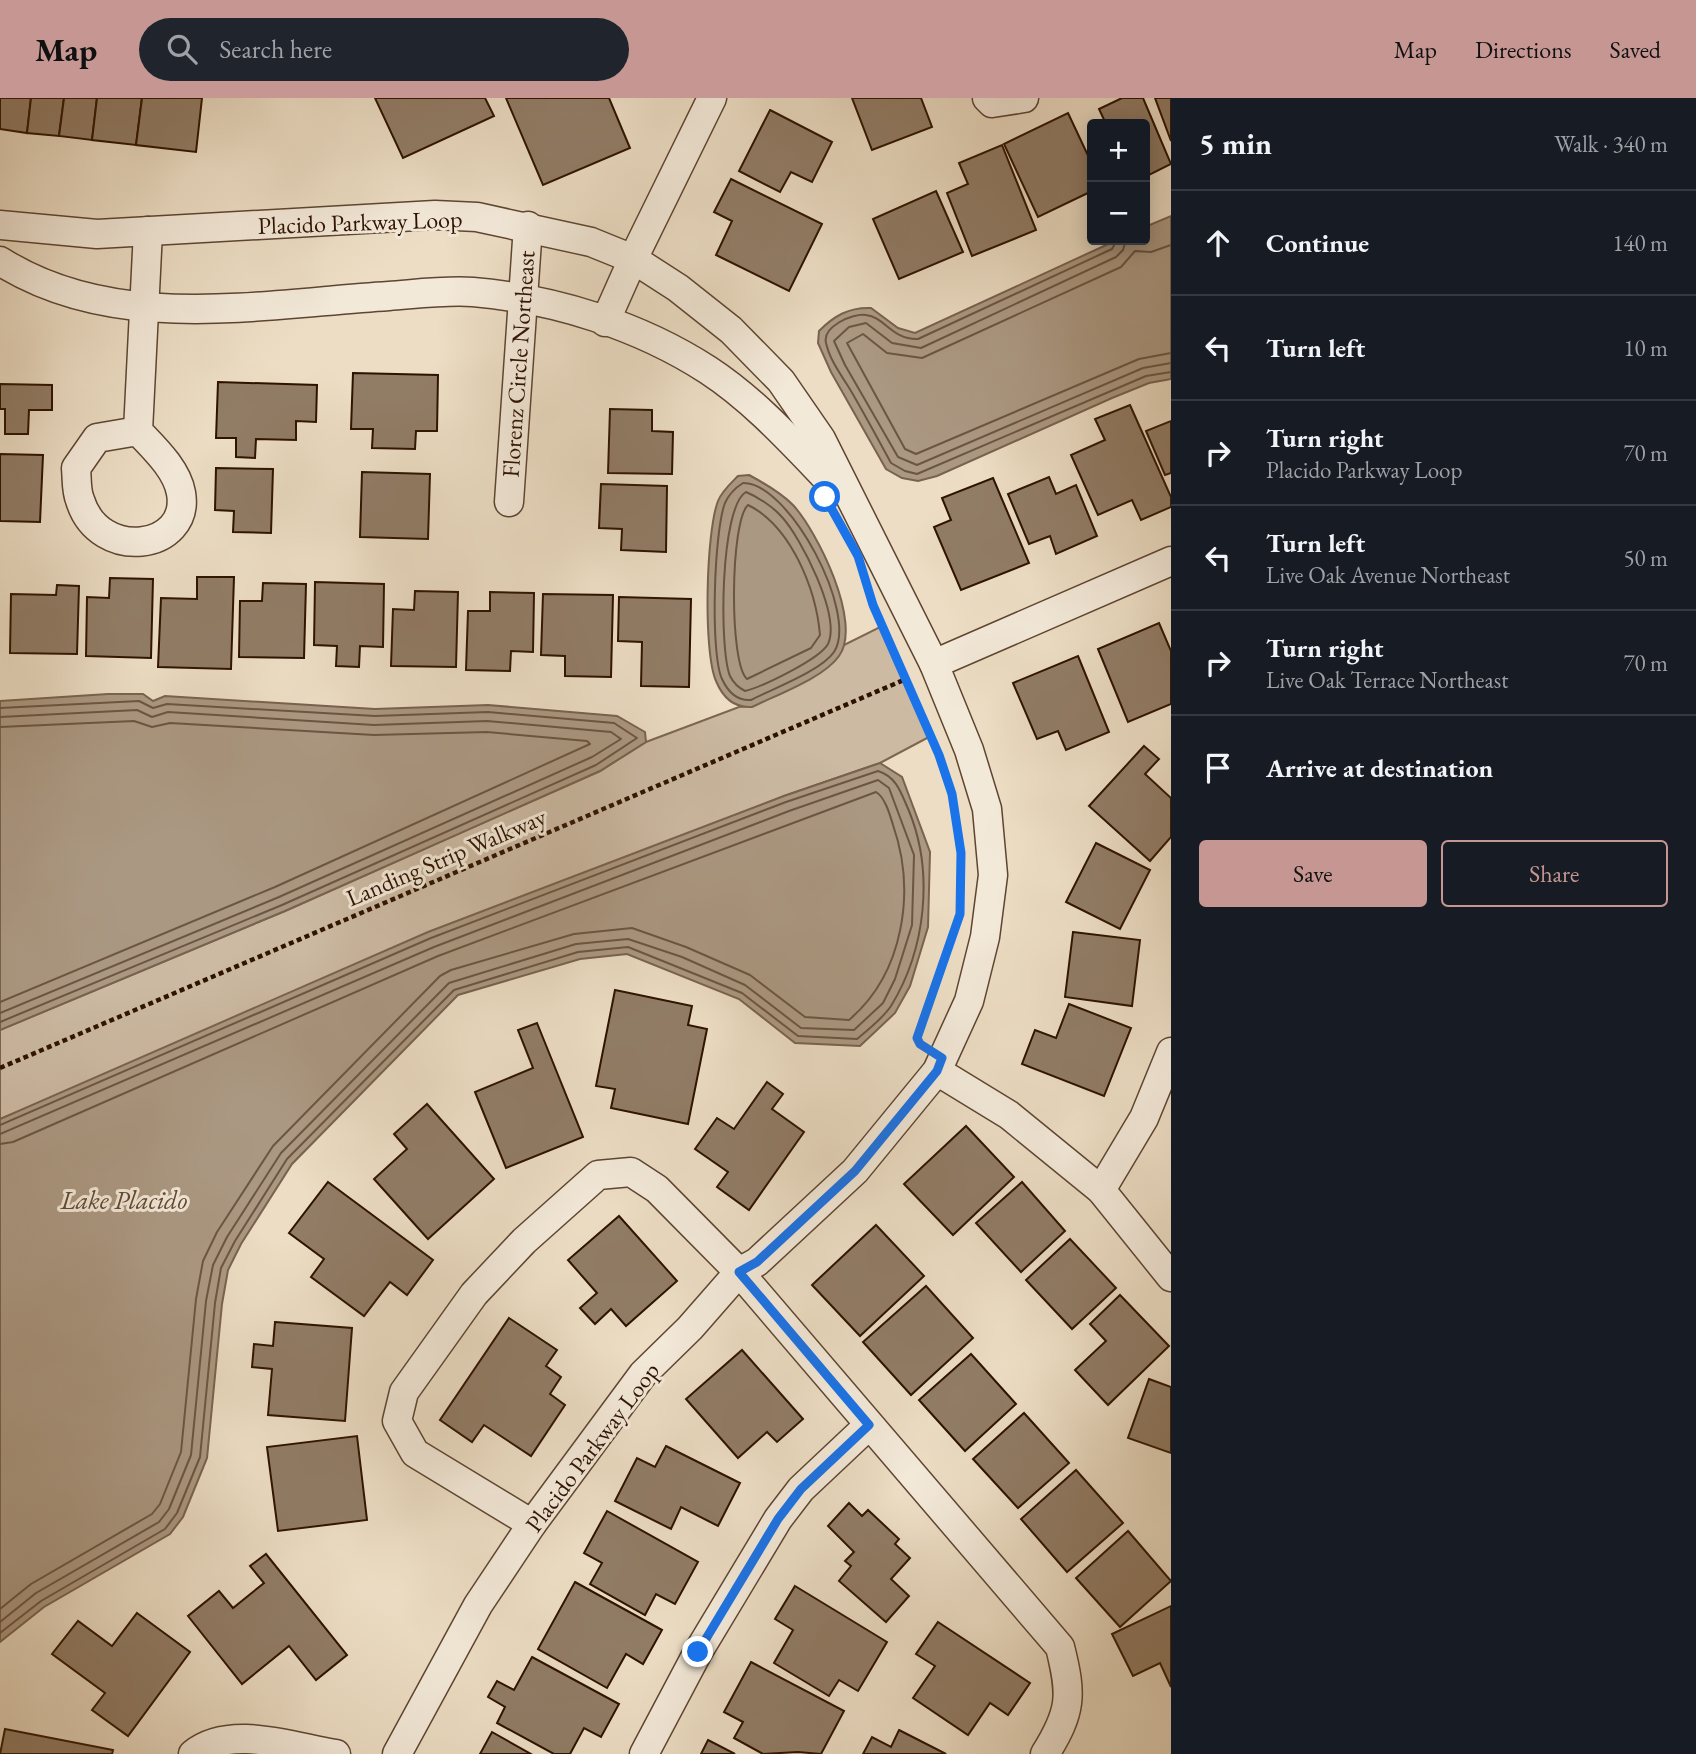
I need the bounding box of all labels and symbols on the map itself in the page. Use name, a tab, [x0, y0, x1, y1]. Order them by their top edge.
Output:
street label: Placido Parkway Loop	[257, 203, 463, 241]
street label: Florenz Circle Northeast	[495, 249, 541, 479]
route start	[809, 481, 840, 512]
street label: Landing Strip Walkway	[341, 801, 551, 913]
water label: Lake Placido	[60, 1183, 188, 1217]
street label: Placido Parkway Loop	[518, 1356, 666, 1538]
route end	[682, 1636, 713, 1667]

